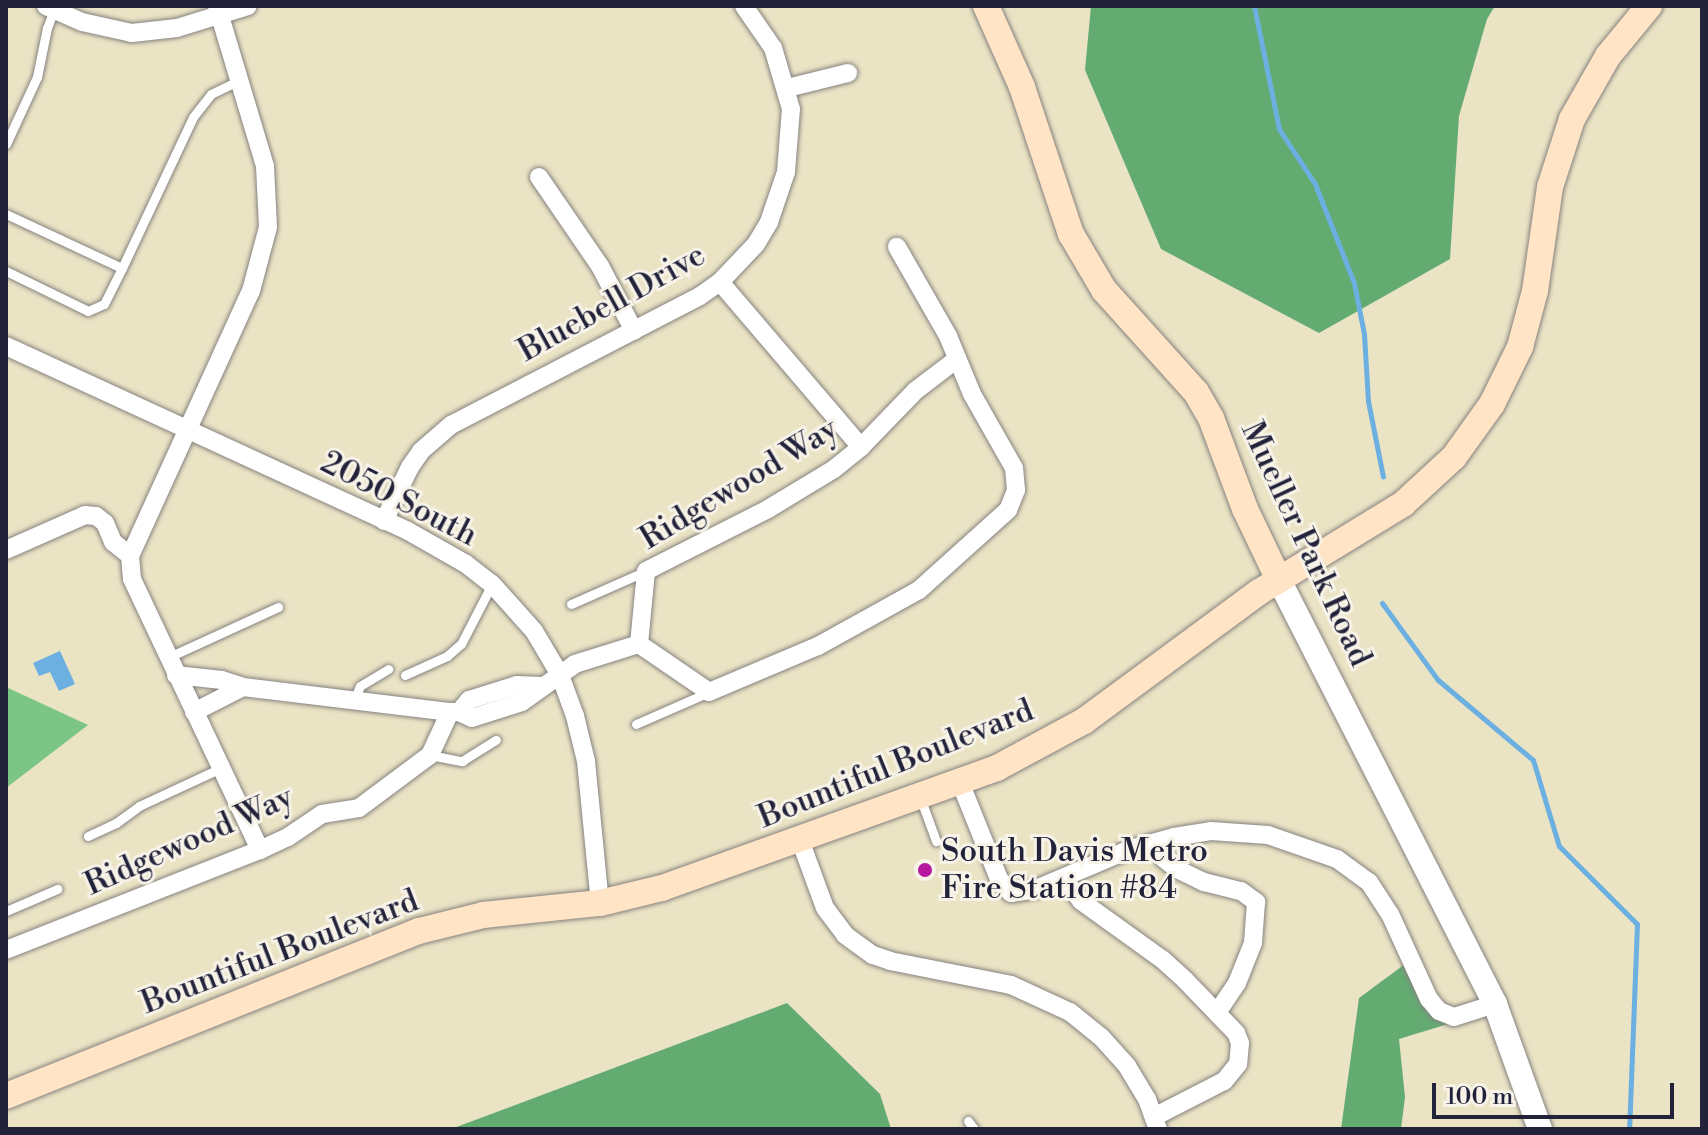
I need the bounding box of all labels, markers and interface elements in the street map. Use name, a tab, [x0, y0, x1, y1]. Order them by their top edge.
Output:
street label: Bluebell Drive	[512, 236, 712, 370]
street label: Ridgewood Way	[633, 410, 845, 558]
street label: Mueller Park Road	[1232, 416, 1380, 672]
street label: 2050 South	[314, 443, 484, 555]
street label: Bountiful Boulevard	[753, 691, 1039, 837]
street label: Ridgewood Way	[79, 778, 299, 904]
place label: South Davis Metro Fire Station #84	[941, 833, 1208, 908]
marker: South Davis Metro Fire Station #84	[916, 861, 934, 879]
street label: Bountiful Boulevard	[136, 881, 424, 1023]
scale bar	[1436, 1067, 1678, 1117]
text: 100 m	[1446, 1082, 1513, 1112]

